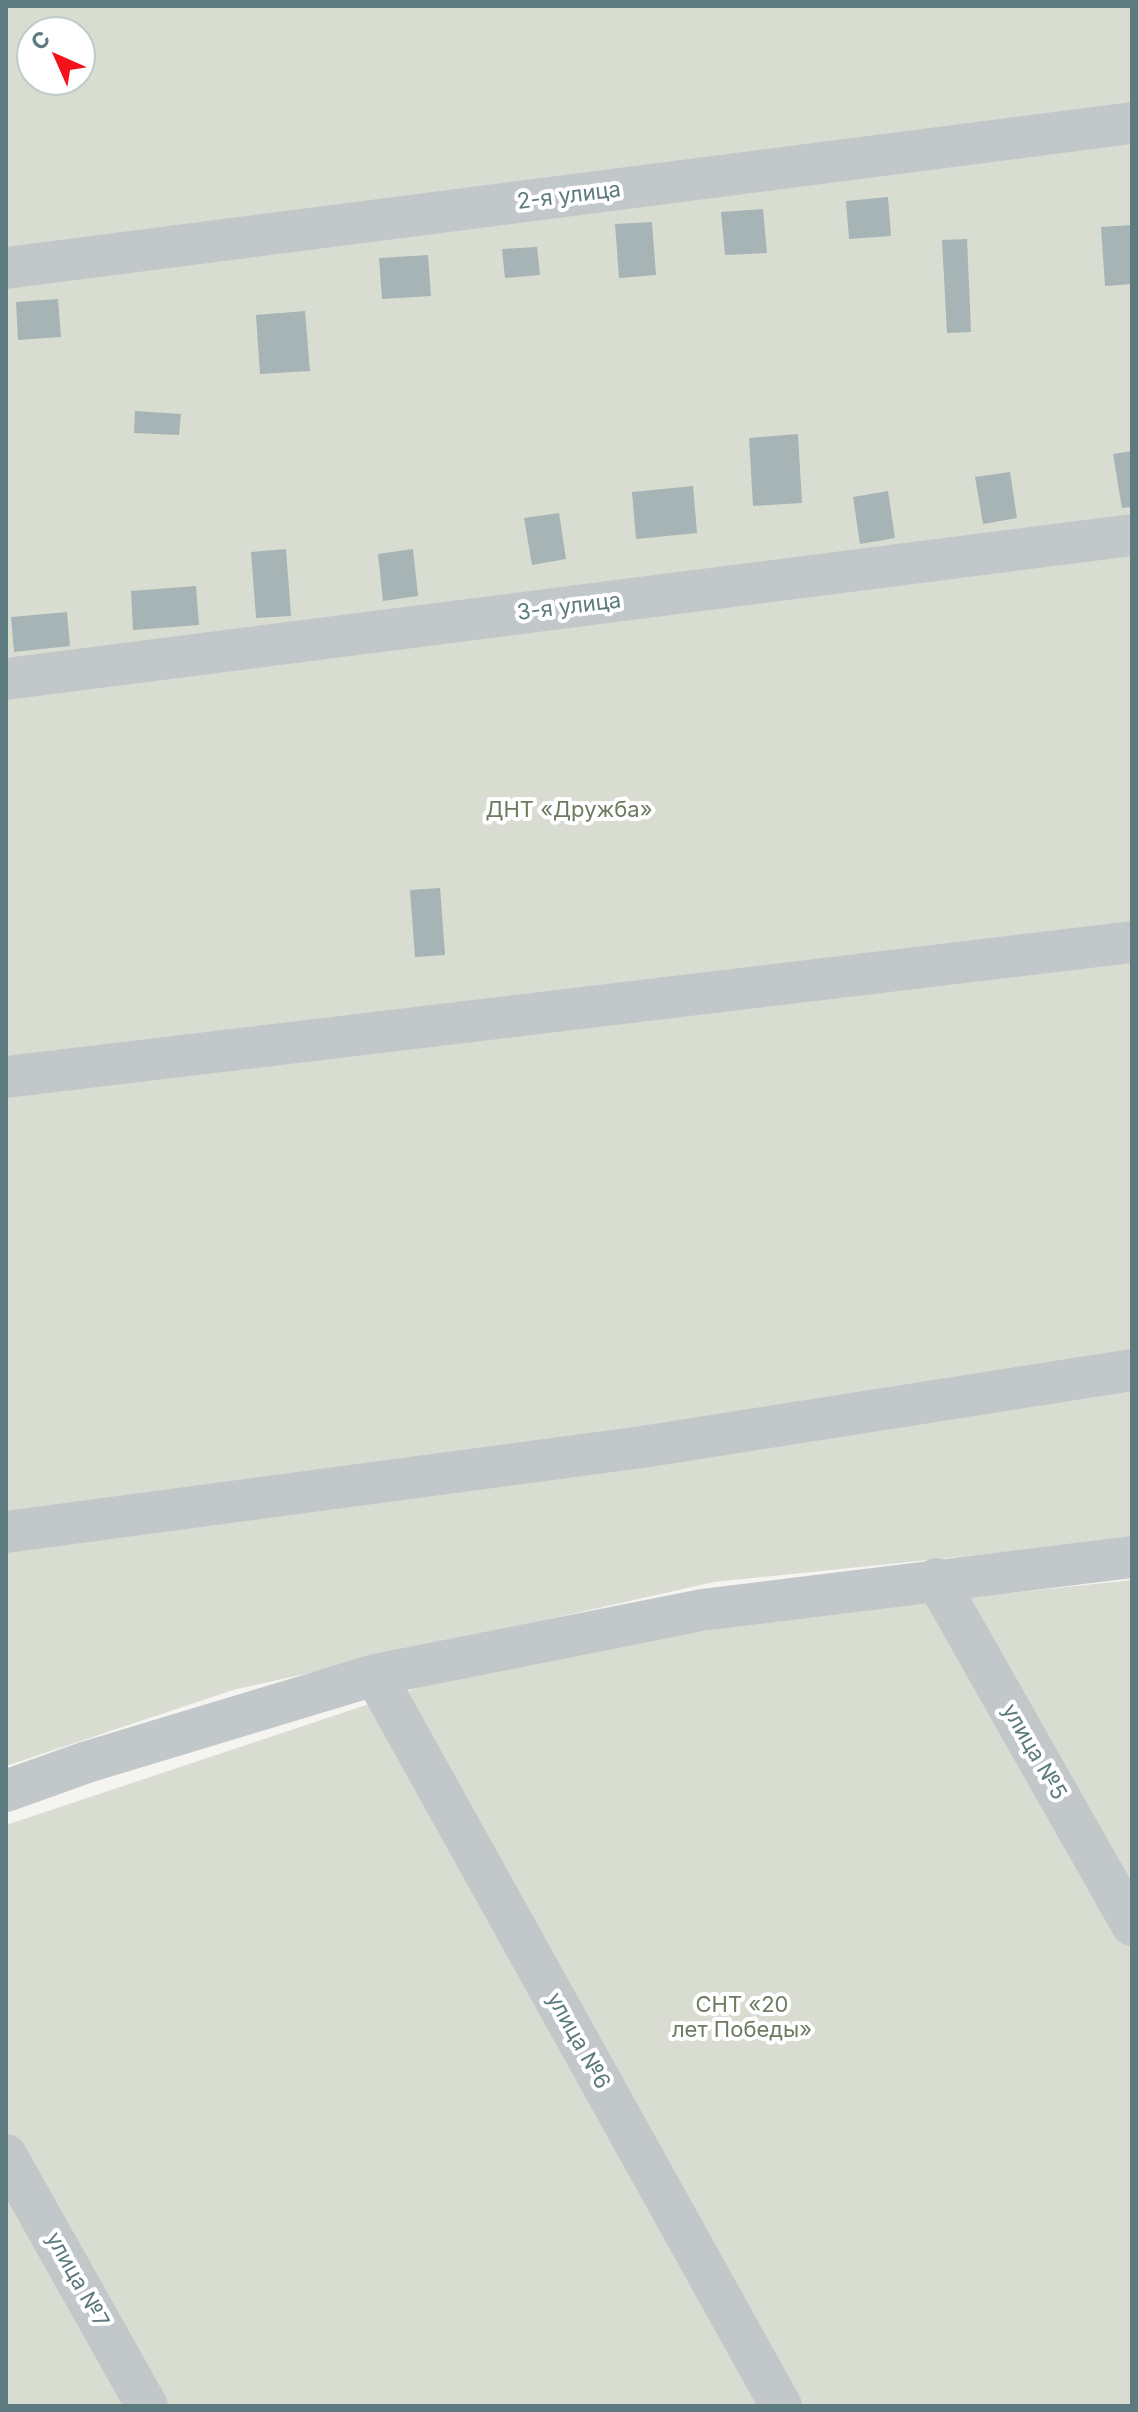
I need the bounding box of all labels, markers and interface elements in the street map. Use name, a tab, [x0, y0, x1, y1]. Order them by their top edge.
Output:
north arrow	[16, 16, 96, 96]
text: С	[25, 25, 55, 55]
street label: 2-я улица	[516, 177, 622, 215]
street label: 3-я улица	[515, 588, 623, 626]
park label: ДНТ «Дружба»	[485, 797, 653, 823]
street label: улица №5	[996, 1699, 1072, 1805]
street label: улица №6	[541, 1988, 615, 2094]
park label: СНТ «20 лет Победы»	[672, 1992, 812, 2044]
street label: улица №7	[40, 2228, 114, 2332]

